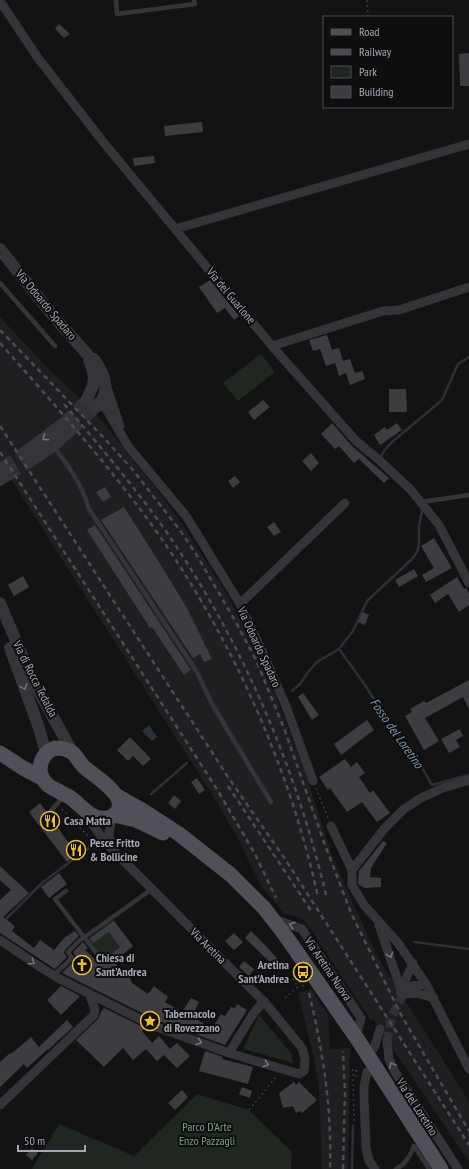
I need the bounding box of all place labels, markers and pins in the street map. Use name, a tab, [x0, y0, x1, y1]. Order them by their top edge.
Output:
restaurant icon: Casa Matta	[39, 810, 61, 832]
place label: Casa Matta	[64, 813, 111, 828]
place label: Pesce Fritto & Bollicine	[90, 835, 140, 864]
restaurant icon: Pesce Fritto & Bollicine	[65, 839, 87, 861]
place label: Chiesa di Sant'Andrea	[96, 950, 147, 979]
church icon: Chiesa di Sant'Andrea	[71, 954, 93, 976]
place label: Aretina Sant'Andrea	[238, 957, 289, 986]
bus stop icon: Aretina Sant'Andrea	[292, 961, 314, 983]
place label: Tabernacolo di Rovezzano	[164, 1006, 221, 1035]
place icon: Tabernacolo di Rovezzano	[139, 1010, 161, 1032]

